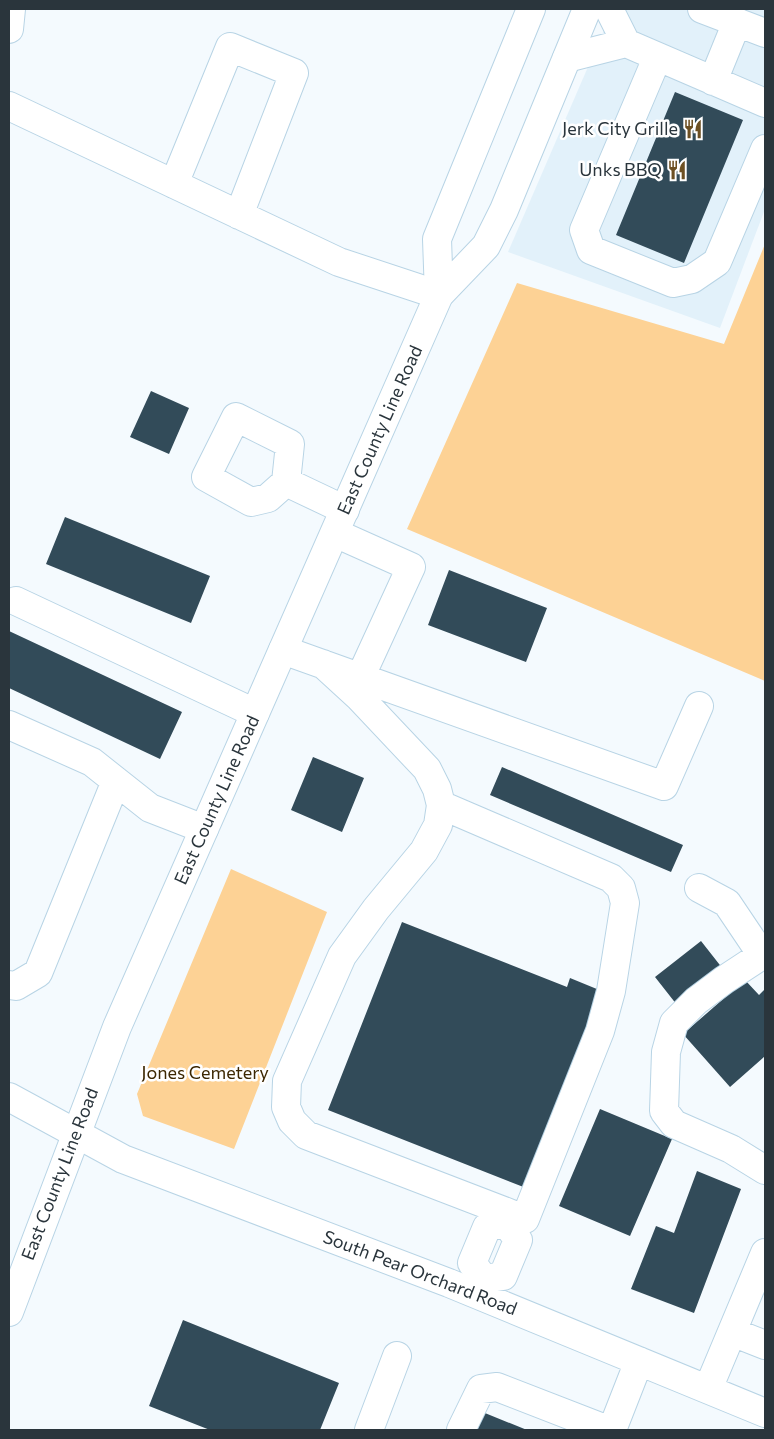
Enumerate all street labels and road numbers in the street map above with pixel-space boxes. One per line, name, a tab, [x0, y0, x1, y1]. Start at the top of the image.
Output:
street label: East County Line Road	[332, 342, 426, 518]
street label: East County Line Road	[169, 712, 263, 888]
street label: East County Line Road	[16, 1084, 102, 1263]
street label: South Pear Orchard Road	[320, 1225, 520, 1319]

